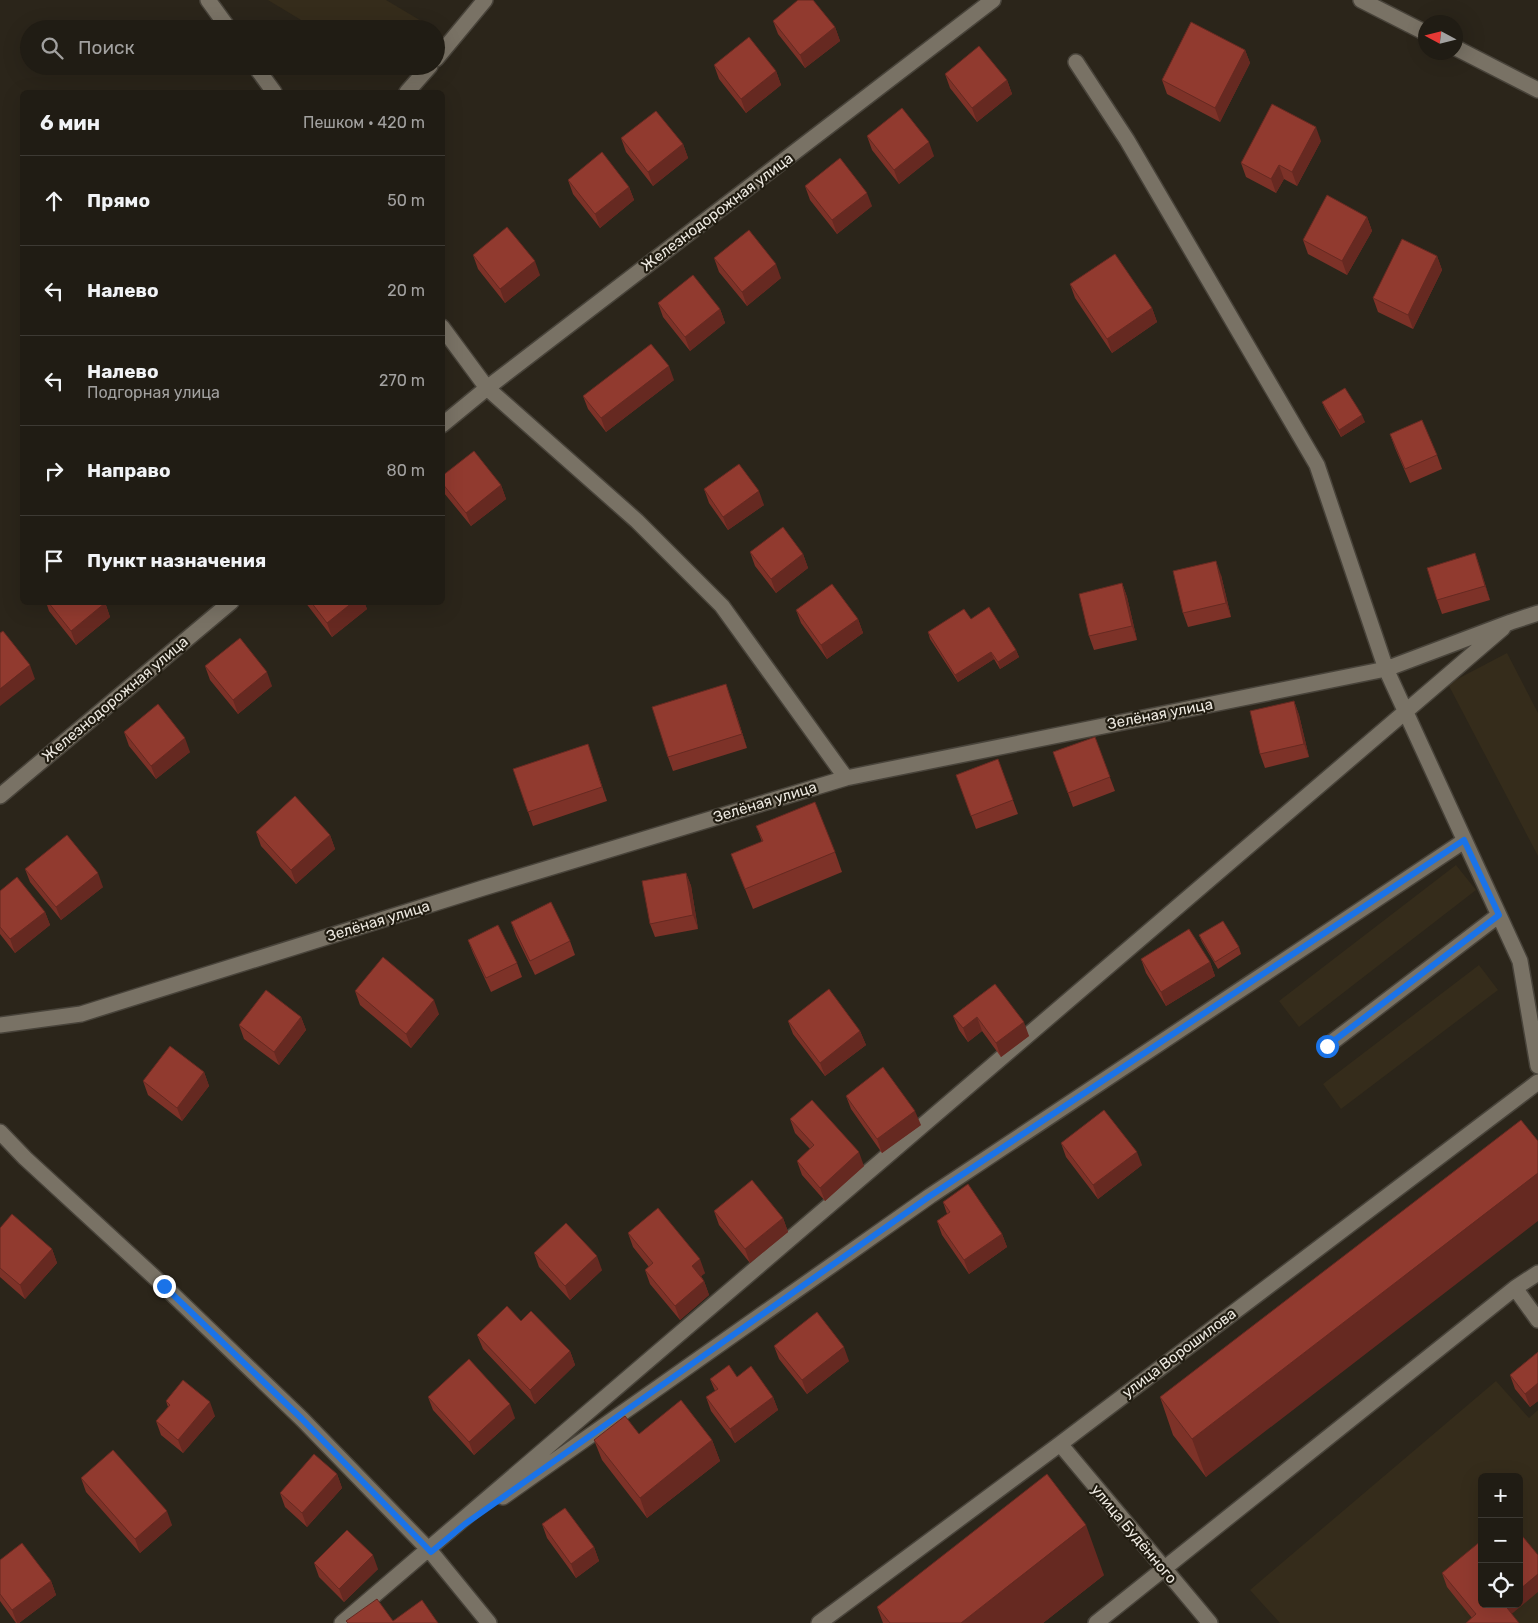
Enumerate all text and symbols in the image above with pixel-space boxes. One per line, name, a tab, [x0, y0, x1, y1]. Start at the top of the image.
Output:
north arrow	[1418, 15, 1463, 60]
search box	[20, 20, 445, 75]
icon: search	[38, 34, 66, 62]
text: Поиск	[78, 36, 135, 59]
text: 6 мин	[40, 110, 100, 135]
text: Пешком · 420 m	[303, 113, 425, 132]
street label: Железнодорожная улица	[638, 149, 796, 275]
icon: ahead	[40, 187, 68, 215]
text: Прямо	[87, 189, 150, 212]
text: 50 m	[387, 191, 425, 210]
icon: left	[40, 277, 68, 305]
text: Налево	[87, 279, 159, 302]
text: 20 m	[387, 281, 425, 300]
text: Налево	[87, 360, 159, 383]
icon: left	[40, 367, 68, 395]
text: 270 m	[379, 371, 425, 390]
text: Подгорная улица	[87, 383, 220, 402]
icon: right	[40, 457, 68, 485]
text: Направо	[87, 459, 171, 482]
text: 80 m	[387, 461, 425, 480]
icon: arrive	[40, 547, 68, 575]
text: Пункт назначения	[87, 549, 266, 572]
street label: Железнодорожная улица	[38, 633, 192, 765]
street label: Зелёная улица	[1106, 695, 1214, 733]
street label: Зелёная улица	[711, 778, 819, 826]
street label: Зелёная улица	[324, 897, 432, 945]
route start	[1316, 1035, 1339, 1058]
route end	[153, 1275, 176, 1298]
street label: улица Ворошилова	[1118, 1304, 1240, 1402]
map controls	[1478, 1473, 1523, 1608]
button: +	[1478, 1473, 1523, 1518]
street label: улица Будённого	[1087, 1481, 1181, 1587]
button: −	[1478, 1518, 1523, 1563]
button: locate	[1478, 1563, 1523, 1608]

